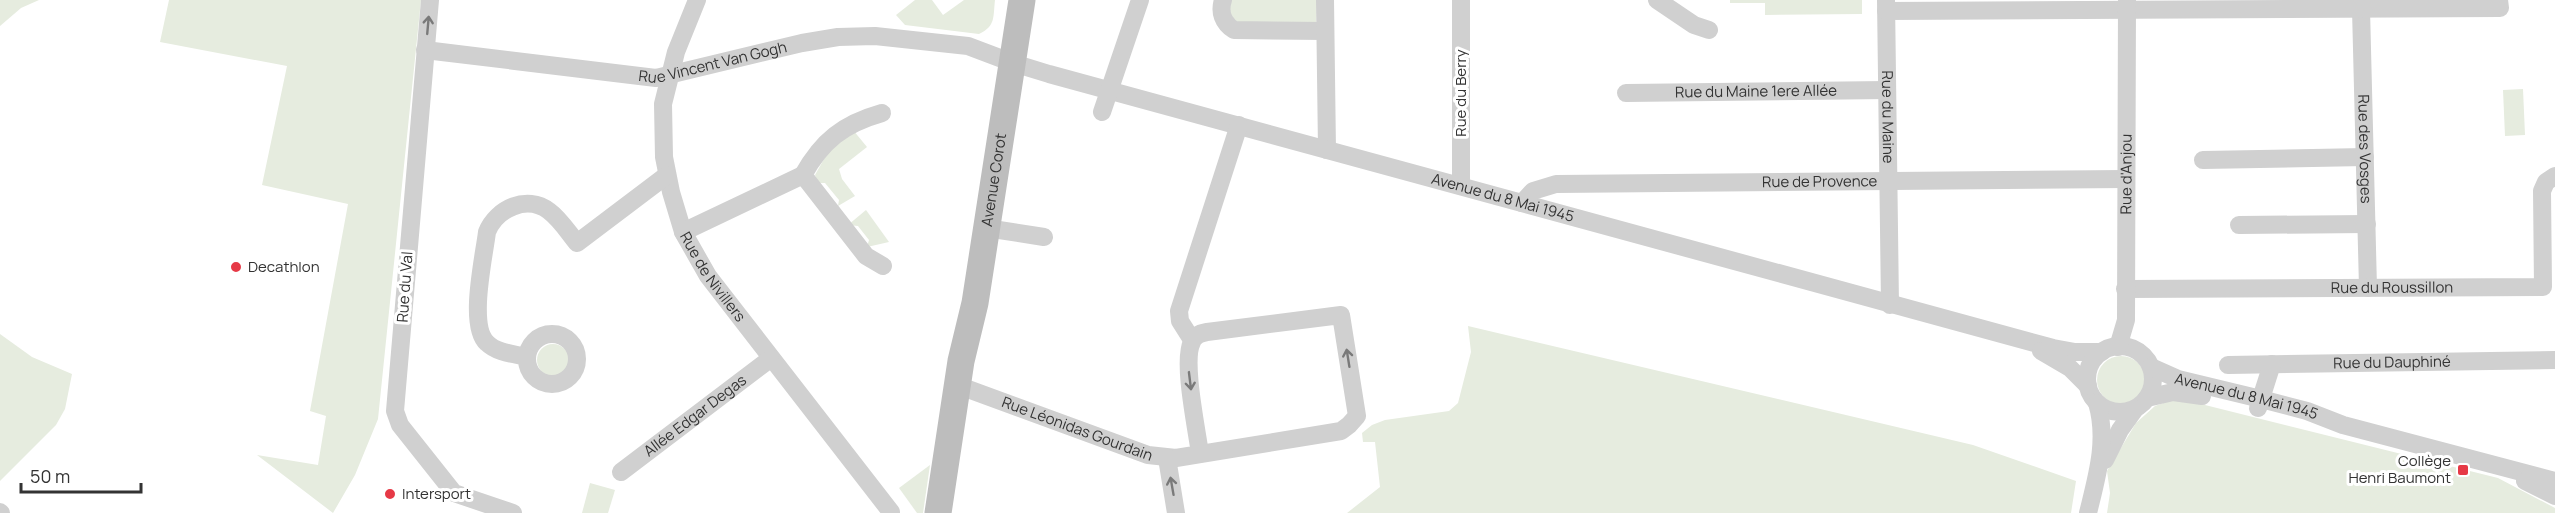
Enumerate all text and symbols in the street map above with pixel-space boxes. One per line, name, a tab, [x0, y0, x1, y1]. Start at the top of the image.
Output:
one-way arrow	[422, 16, 433, 36]
street label: Rue Vincent Van Gogh	[637, 36, 789, 88]
street label: Rue du Berry	[1450, 49, 1471, 137]
street label: Rue du Maine	[1877, 70, 1899, 164]
street label: Rue du Maine 1ere Allée	[1675, 80, 1837, 102]
street label: Rue des Vosges	[2353, 94, 2377, 204]
street label: Avenue Corot	[976, 132, 1011, 228]
street label: Rue d'Anjou	[2115, 134, 2137, 214]
street label: Avenue du 8 Mai 1945	[1429, 168, 1577, 227]
street label: Rue de Provence	[1762, 170, 1878, 192]
street label: Rue de Nivillers	[675, 228, 751, 326]
street label: Rue du Val	[392, 251, 417, 323]
place label: Decathlon	[248, 256, 320, 277]
marker: Decathlon	[229, 260, 243, 274]
street label: Rue du Roussillon	[2331, 276, 2453, 298]
one-way arrow	[1342, 348, 1353, 368]
street label: Rue du Dauphiné	[2333, 351, 2451, 373]
street label: Avenue du 8 Mai 1945	[2173, 368, 2321, 424]
street label: Allée Edgar Degas	[639, 369, 751, 461]
one-way arrow	[1185, 370, 1196, 390]
street label: Rue Léonidas Gourdain	[999, 391, 1156, 466]
place label: Collège Henri Baumont	[2348, 450, 2451, 488]
scale bar	[21, 456, 141, 494]
marker: Collège Henri Baumont	[2456, 463, 2470, 477]
text: 50 m	[30, 464, 70, 488]
one-way arrow	[1166, 476, 1177, 496]
place label: Intersport	[402, 483, 471, 504]
marker: Intersport	[383, 487, 397, 501]

